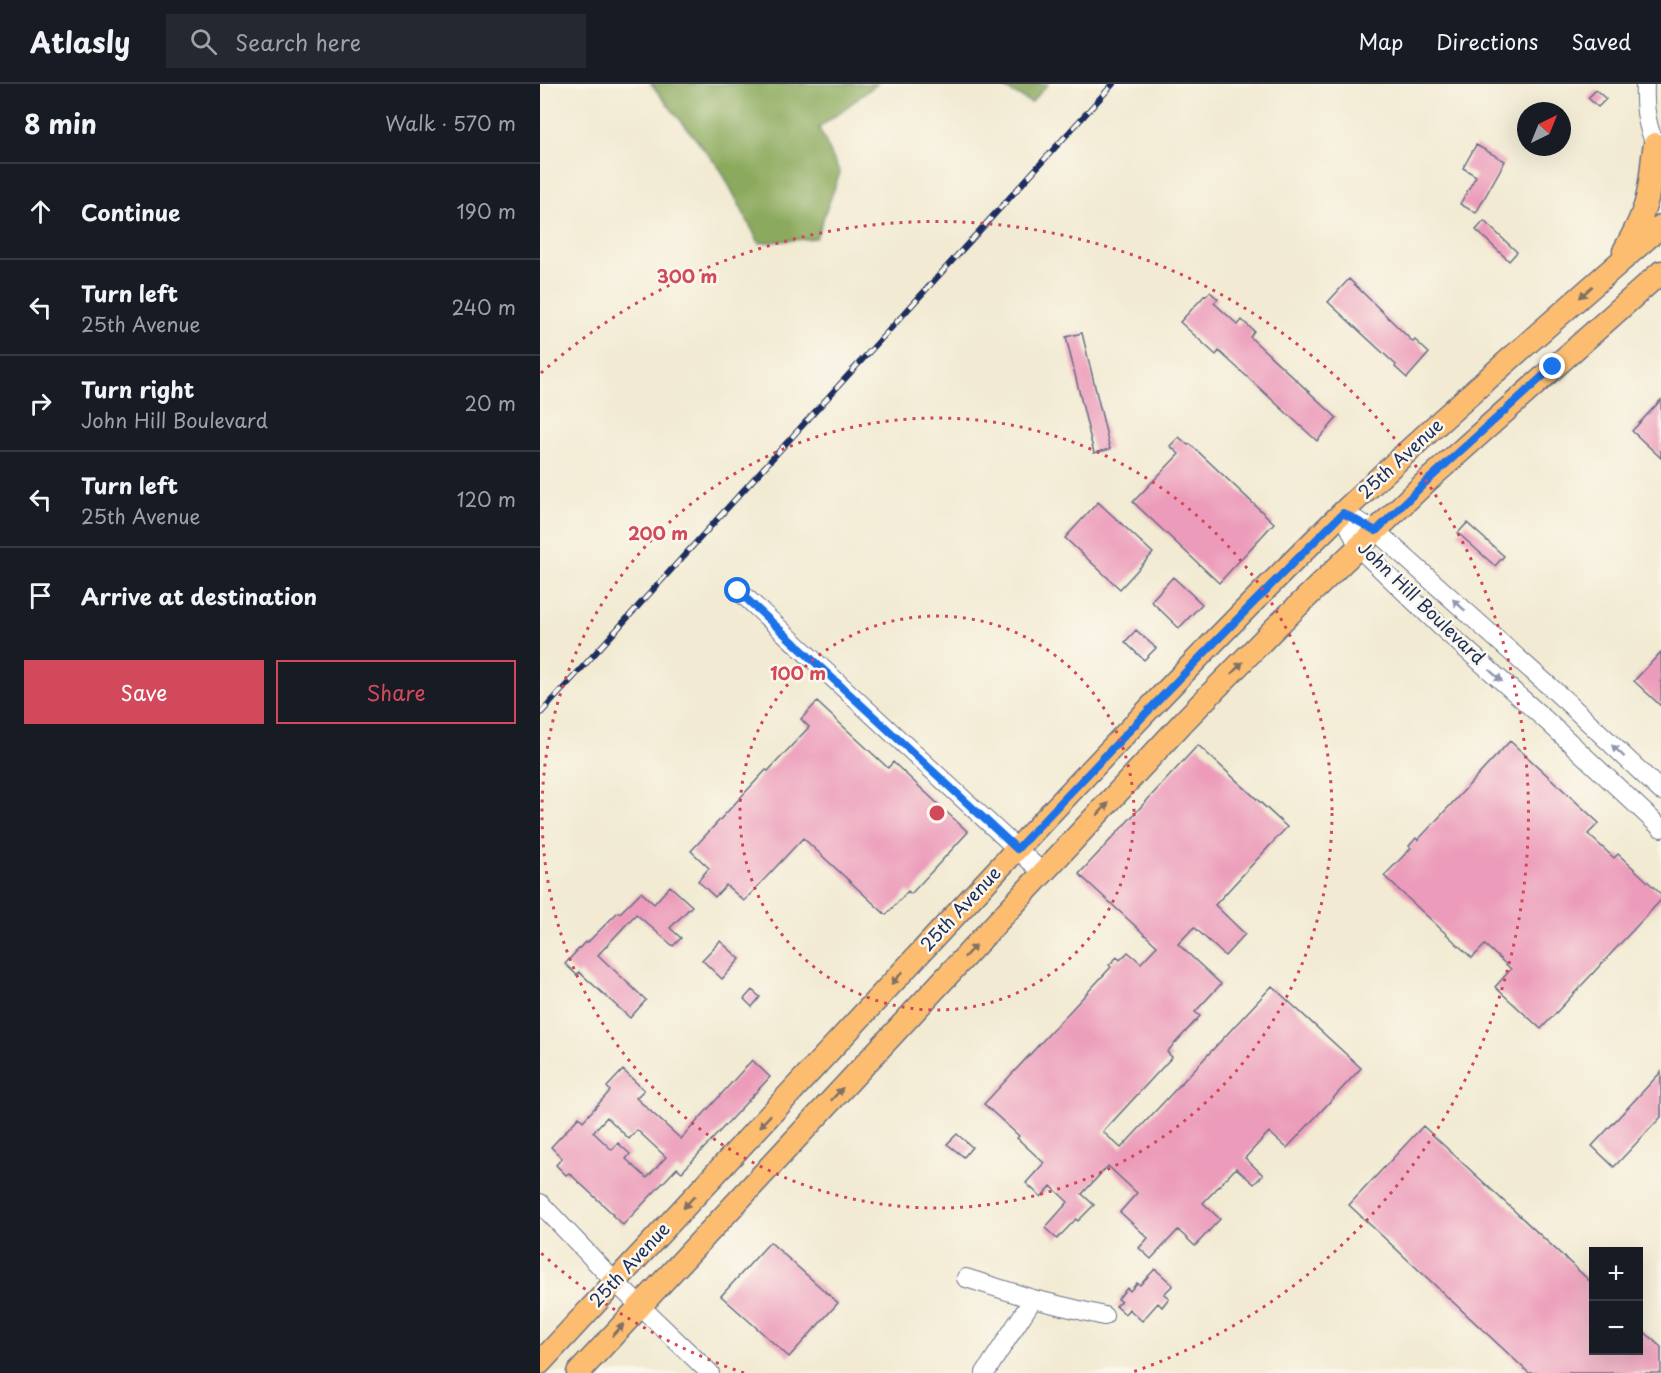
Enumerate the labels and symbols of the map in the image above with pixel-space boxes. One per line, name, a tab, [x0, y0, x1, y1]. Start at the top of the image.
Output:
north arrow	[1517, 102, 1571, 156]
text: 300 m	[657, 262, 717, 289]
one-way arrow	[1579, 285, 1594, 298]
route end	[1539, 353, 1565, 379]
street label: 25th Avenue	[1351, 411, 1449, 504]
text: 200 m	[628, 519, 688, 546]
street label: John Hill Boulevard	[1352, 534, 1492, 670]
route start	[724, 577, 750, 603]
one-way arrow	[1452, 599, 1467, 612]
text: 100 m	[770, 659, 826, 686]
one-way arrow	[1230, 660, 1244, 675]
one-way arrow	[1489, 669, 1504, 683]
one-way arrow	[1611, 744, 1626, 758]
one-way arrow	[1095, 802, 1109, 816]
centre of rings	[927, 803, 947, 823]
street label: 25th Avenue	[913, 859, 1007, 956]
one-way arrow	[963, 944, 977, 959]
one-way arrow	[890, 970, 904, 985]
one-way arrow	[830, 1087, 844, 1102]
one-way arrow	[758, 1113, 772, 1128]
one-way arrow	[683, 1194, 696, 1209]
street label: 25th Avenue	[582, 1215, 676, 1312]
one-way arrow	[611, 1323, 624, 1338]

